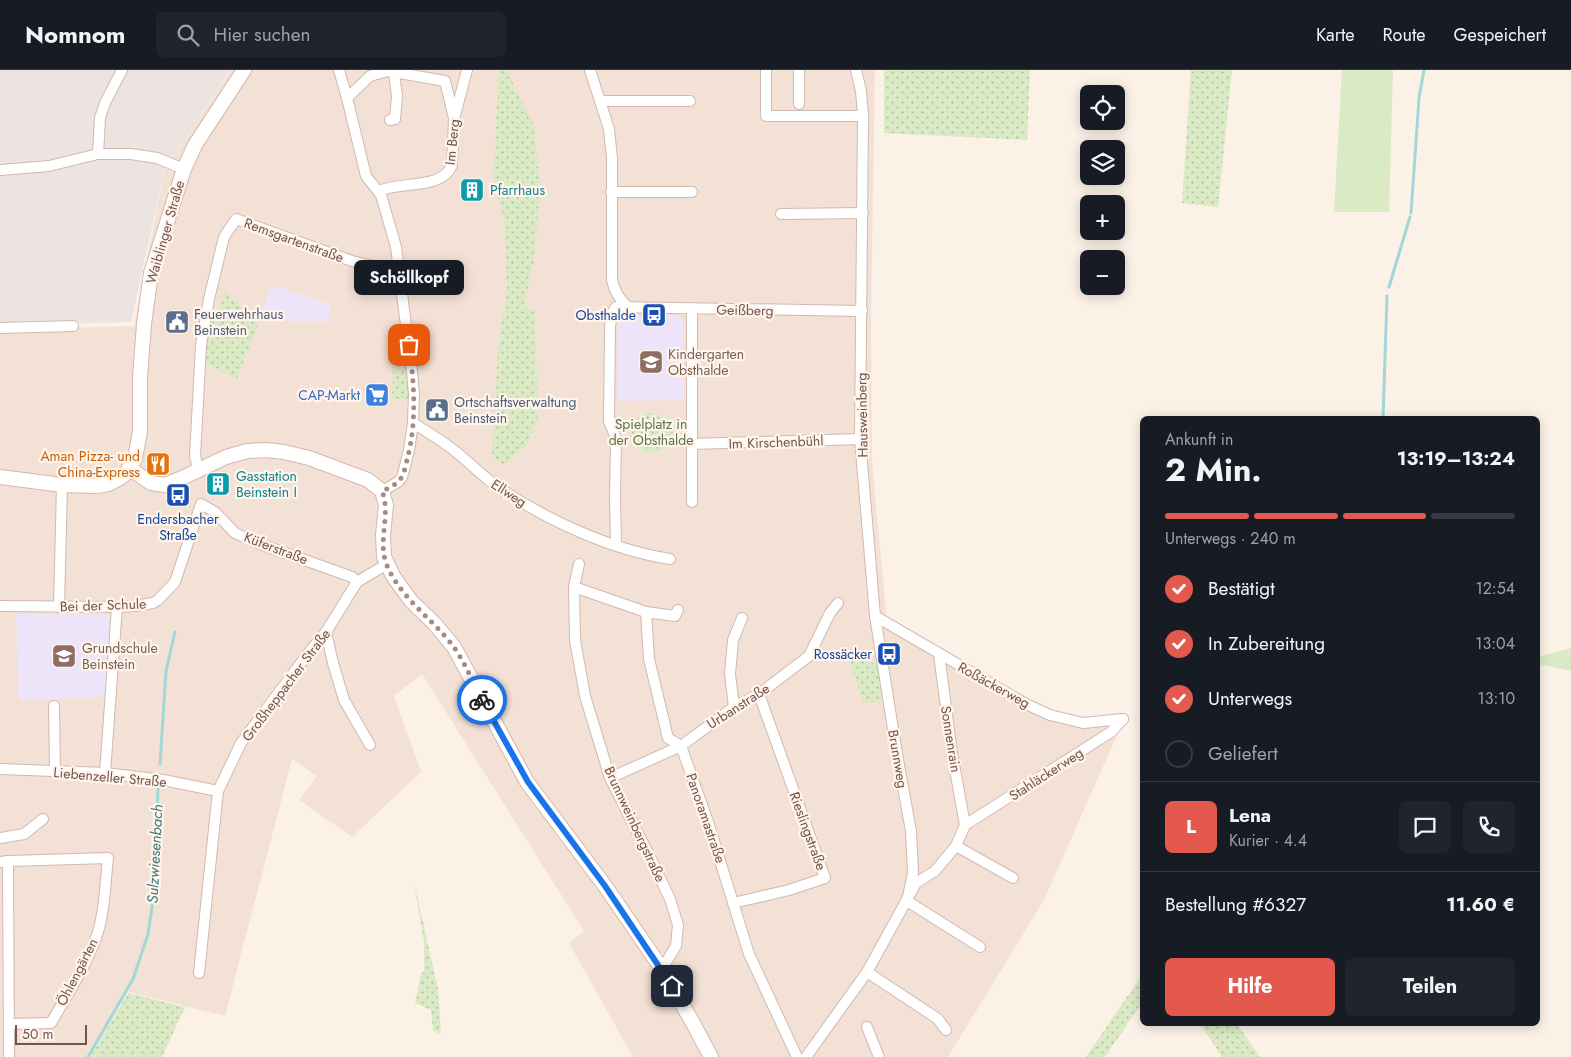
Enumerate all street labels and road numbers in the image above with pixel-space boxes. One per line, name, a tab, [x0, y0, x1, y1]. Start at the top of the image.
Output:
street label: Im Berg	[440, 118, 464, 166]
street label: Waiblinger Straße	[141, 178, 189, 286]
street label: Remsgartenstraße	[241, 213, 347, 267]
street label: Geißberg	[716, 300, 774, 320]
street label: Hausweinberg	[851, 372, 873, 458]
street label: Im Kirschenbühl	[728, 430, 824, 454]
street label: Ellweg	[487, 474, 531, 512]
street label: Küferstraße	[241, 527, 311, 569]
street label: Bei der Schule	[59, 593, 147, 617]
street label: Großheppacher Straße	[237, 625, 335, 745]
street label: Roßäckerweg	[954, 657, 1034, 713]
street label: Urbanstraße	[703, 678, 773, 734]
street label: Sonnenrain	[936, 704, 966, 774]
street label: Brunnweg	[883, 728, 913, 790]
street label: Stahläckerweg	[1005, 743, 1087, 805]
street label: Liebenzeller Straße	[53, 762, 167, 792]
street label: Brunnweinbergstraße	[599, 763, 671, 885]
street label: Panoramastraße	[681, 770, 731, 866]
street label: Rieslingstraße	[785, 789, 831, 873]
street label: Öhlengärten	[51, 935, 103, 1009]

